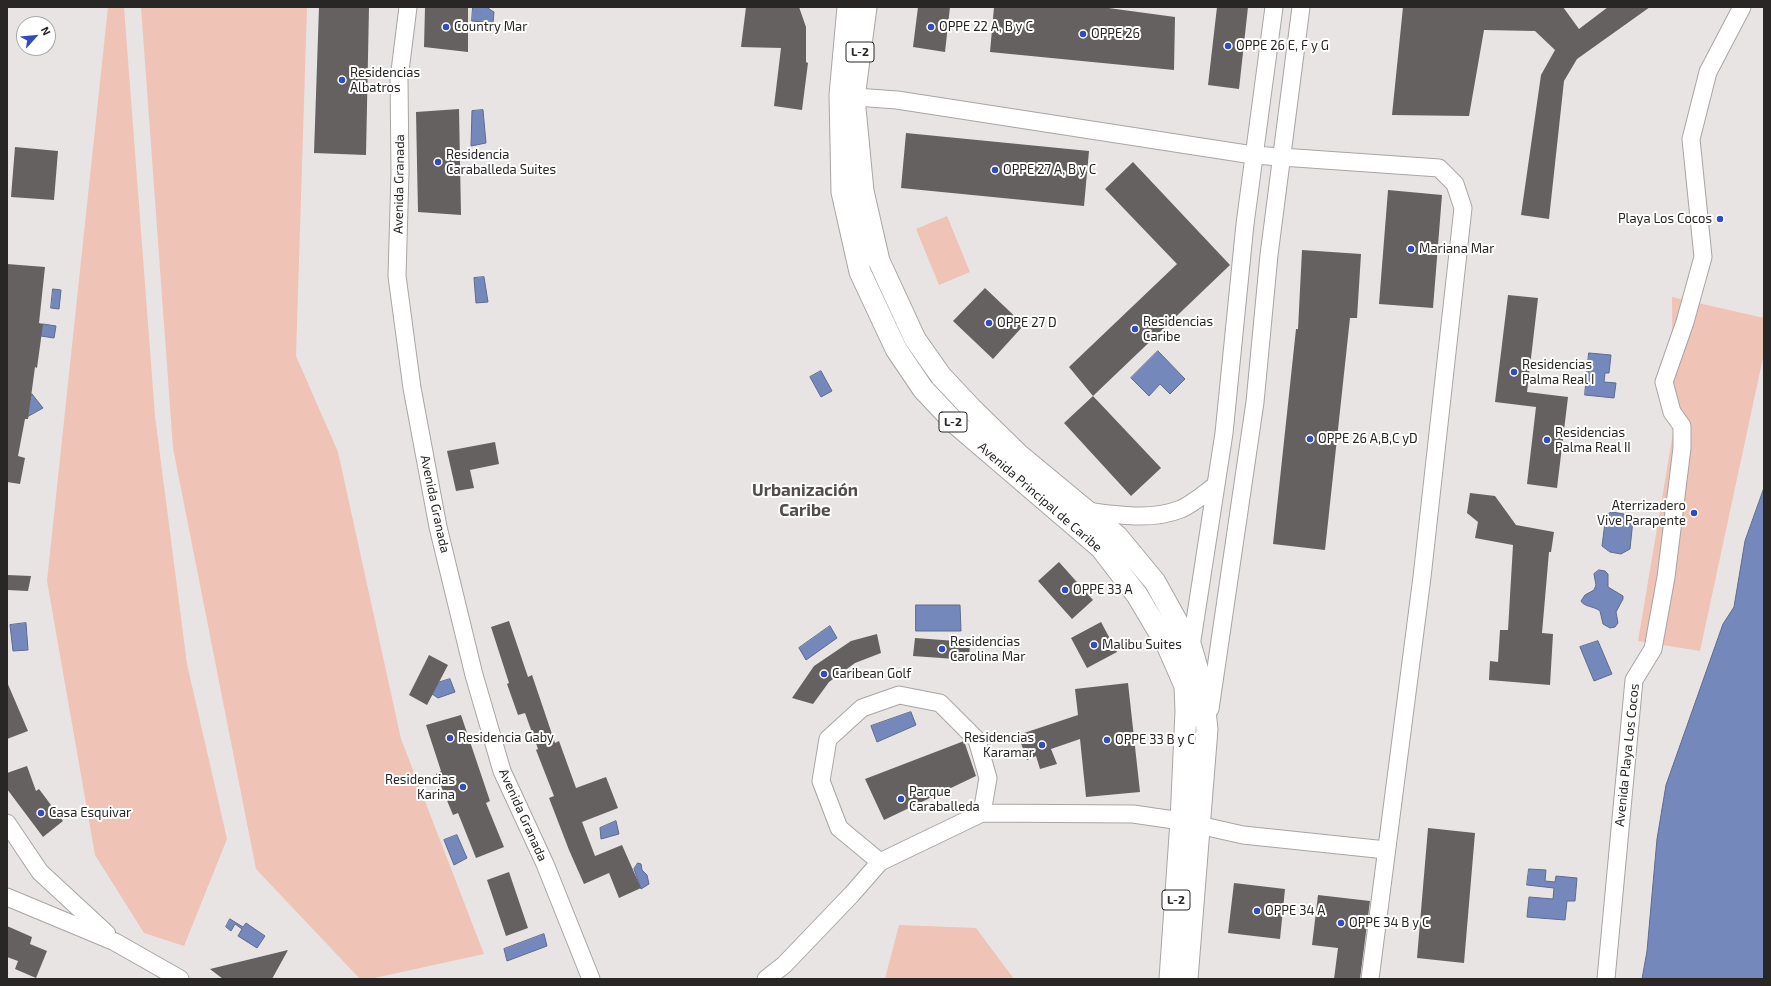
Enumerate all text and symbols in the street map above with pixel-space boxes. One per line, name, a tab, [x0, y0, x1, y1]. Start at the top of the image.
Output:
north arrow	[16, 16, 56, 56]
place label: Country Mar	[454, 19, 527, 35]
place label: OPPE 22 A, B y C	[939, 19, 1033, 35]
marker: Country Mar	[441, 22, 451, 32]
marker: OPPE 22 A, B y C	[926, 22, 936, 32]
text: N	[39, 24, 54, 37]
place label: OPPE 26	[1091, 26, 1140, 42]
marker: OPPE 26	[1078, 29, 1088, 39]
place label: OPPE 26 E, F y G	[1236, 38, 1329, 54]
marker: OPPE 26 E, F y G	[1223, 41, 1233, 51]
road number: L-2	[846, 42, 874, 62]
place label: Residencias Albatros	[350, 65, 420, 96]
marker: Residencias Albatros	[337, 75, 347, 85]
street label: Avenida Granada	[390, 134, 408, 234]
place label: Residencia Caraballeda Suites	[446, 147, 556, 178]
marker: Residencia Caraballeda Suites	[433, 157, 443, 167]
place label: OPPE 27 A, B y C	[1003, 162, 1096, 178]
marker: OPPE 27 A, B y C	[990, 165, 1000, 175]
place label: Playa Los Cocos	[1618, 211, 1712, 227]
marker: Playa Los Cocos	[1715, 214, 1725, 224]
place label: Mariana Mar	[1419, 241, 1494, 257]
marker: Mariana Mar	[1406, 244, 1416, 254]
place label: Residencias Caribe	[1143, 314, 1213, 345]
place label: OPPE 27 D	[997, 315, 1057, 331]
marker: OPPE 27 D	[984, 318, 994, 328]
marker: Residencias Caribe	[1130, 324, 1140, 334]
place label: Residencias Palma Real I	[1522, 357, 1594, 388]
marker: Residencias Palma Real I	[1509, 367, 1519, 377]
road number: L-2	[939, 412, 967, 432]
place label: Residencias Palma Real II	[1555, 425, 1631, 456]
place label: OPPE 26 A,B,C yD	[1318, 431, 1418, 447]
marker: OPPE 26 A,B,C yD	[1305, 434, 1315, 444]
marker: Residencias Palma Real II	[1542, 435, 1552, 445]
street label: Avenida Principal de Caribe	[975, 439, 1105, 555]
street label: Avenida Granada	[417, 454, 453, 554]
district label: Urbanización Caribe	[752, 480, 858, 520]
place label: Aterrizadero Vive Parapente	[1597, 498, 1686, 529]
marker: Aterrizadero Vive Parapente	[1689, 508, 1699, 518]
place label: OPPE 33 A	[1073, 582, 1133, 598]
marker: OPPE 33 A	[1060, 585, 1070, 595]
place label: Residencias Carolina Mar	[950, 634, 1025, 665]
place label: Malibu Suites	[1102, 637, 1182, 653]
marker: Malibu Suites	[1089, 640, 1099, 650]
marker: Residencias Carolina Mar	[937, 644, 947, 654]
place label: Caribean Golf	[832, 666, 911, 682]
marker: Caribean Golf	[819, 669, 829, 679]
street label: Avenida Playa Los Cocos	[1612, 683, 1642, 827]
place label: Residencia Gaby	[458, 730, 554, 746]
place label: Residencias Karamar	[964, 730, 1034, 761]
place label: OPPE 33 B y C	[1115, 732, 1195, 748]
marker: Residencia Gaby	[445, 733, 455, 743]
marker: OPPE 33 B y C	[1102, 735, 1112, 745]
marker: Residencias Karamar	[1037, 740, 1047, 750]
street label: Avenida Granada	[496, 766, 550, 864]
place label: Residencias Karina	[385, 772, 455, 803]
marker: Residencias Karina	[458, 782, 468, 792]
place label: Parque Caraballeda	[909, 784, 980, 815]
marker: Parque Caraballeda	[896, 794, 906, 804]
place label: Casa Esquivar	[49, 805, 131, 821]
marker: Casa Esquivar	[36, 808, 46, 818]
road number: L-2	[1162, 890, 1190, 910]
place label: OPPE 34 A	[1265, 903, 1325, 919]
marker: OPPE 34 A	[1252, 906, 1262, 916]
place label: OPPE 34 B y C	[1349, 915, 1429, 931]
marker: OPPE 34 B y C	[1336, 918, 1346, 928]

